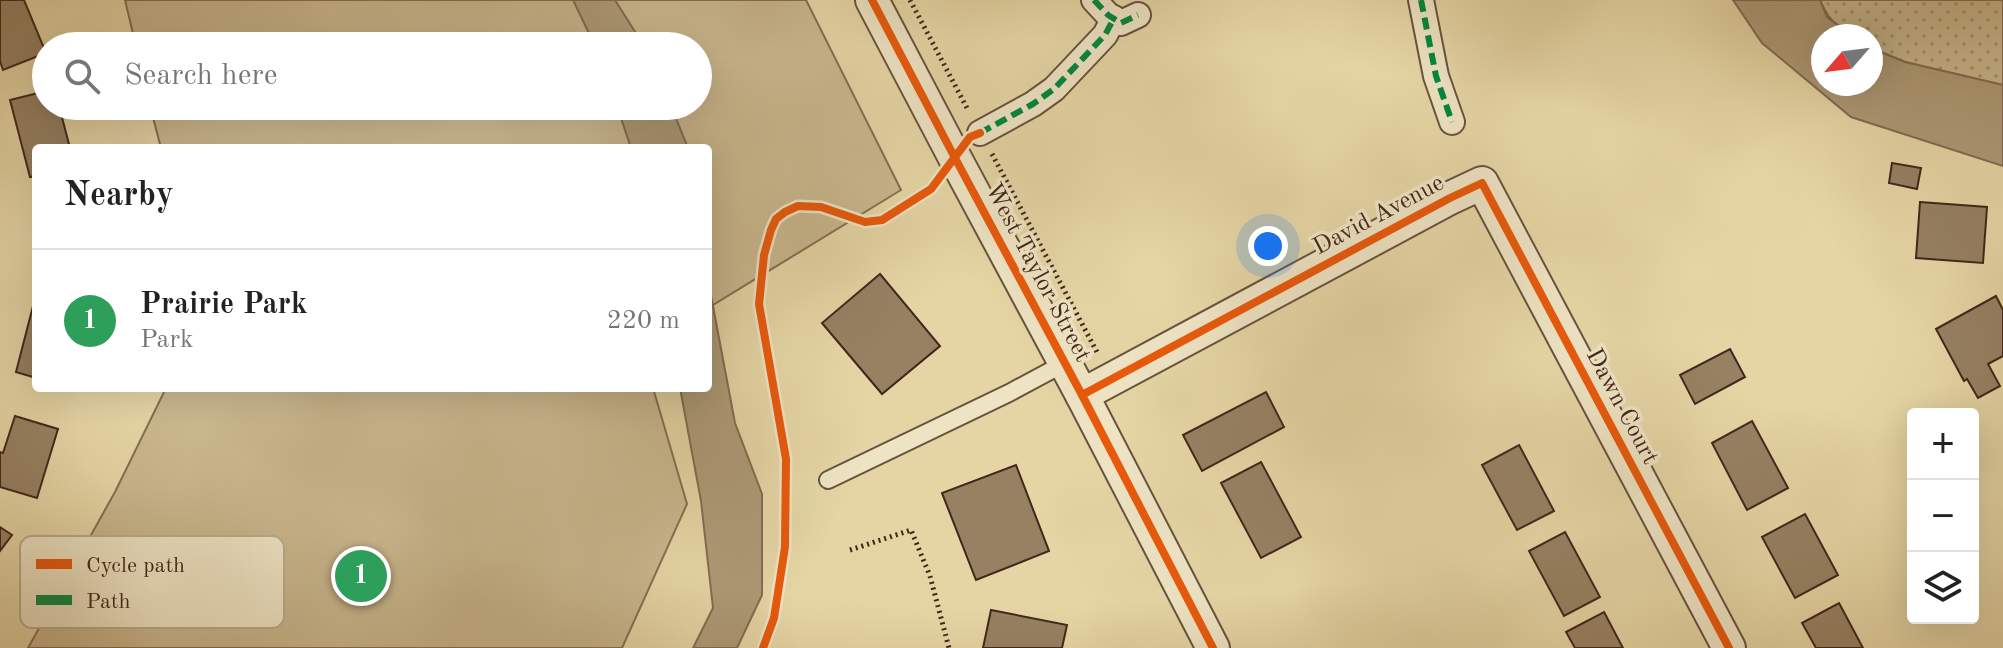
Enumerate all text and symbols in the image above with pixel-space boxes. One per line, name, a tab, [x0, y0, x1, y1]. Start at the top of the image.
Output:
north arrow	[1811, 24, 1883, 96]
search box	[32, 32, 712, 120]
icon: search	[60, 54, 104, 98]
text: Search here	[124, 61, 278, 91]
street label: David Avenue	[1310, 171, 1448, 260]
text: Nearby	[64, 179, 174, 213]
street label: West Taylor Street	[980, 180, 1094, 366]
your location	[1248, 226, 1288, 266]
text: Prairie Park	[140, 290, 307, 320]
text: 1	[82, 308, 98, 334]
text: 220 m	[607, 308, 680, 334]
text: Park	[140, 327, 194, 353]
street label: Dawn Court	[1581, 345, 1662, 469]
map controls	[1907, 408, 1979, 624]
button: +	[1907, 408, 1979, 480]
button: −	[1907, 480, 1979, 552]
legend	[20, 536, 284, 628]
pin: 1	[335, 546, 387, 606]
button: layers	[1907, 552, 1979, 624]
text: Cycle path	[86, 555, 185, 577]
text: Path	[86, 591, 131, 613]

